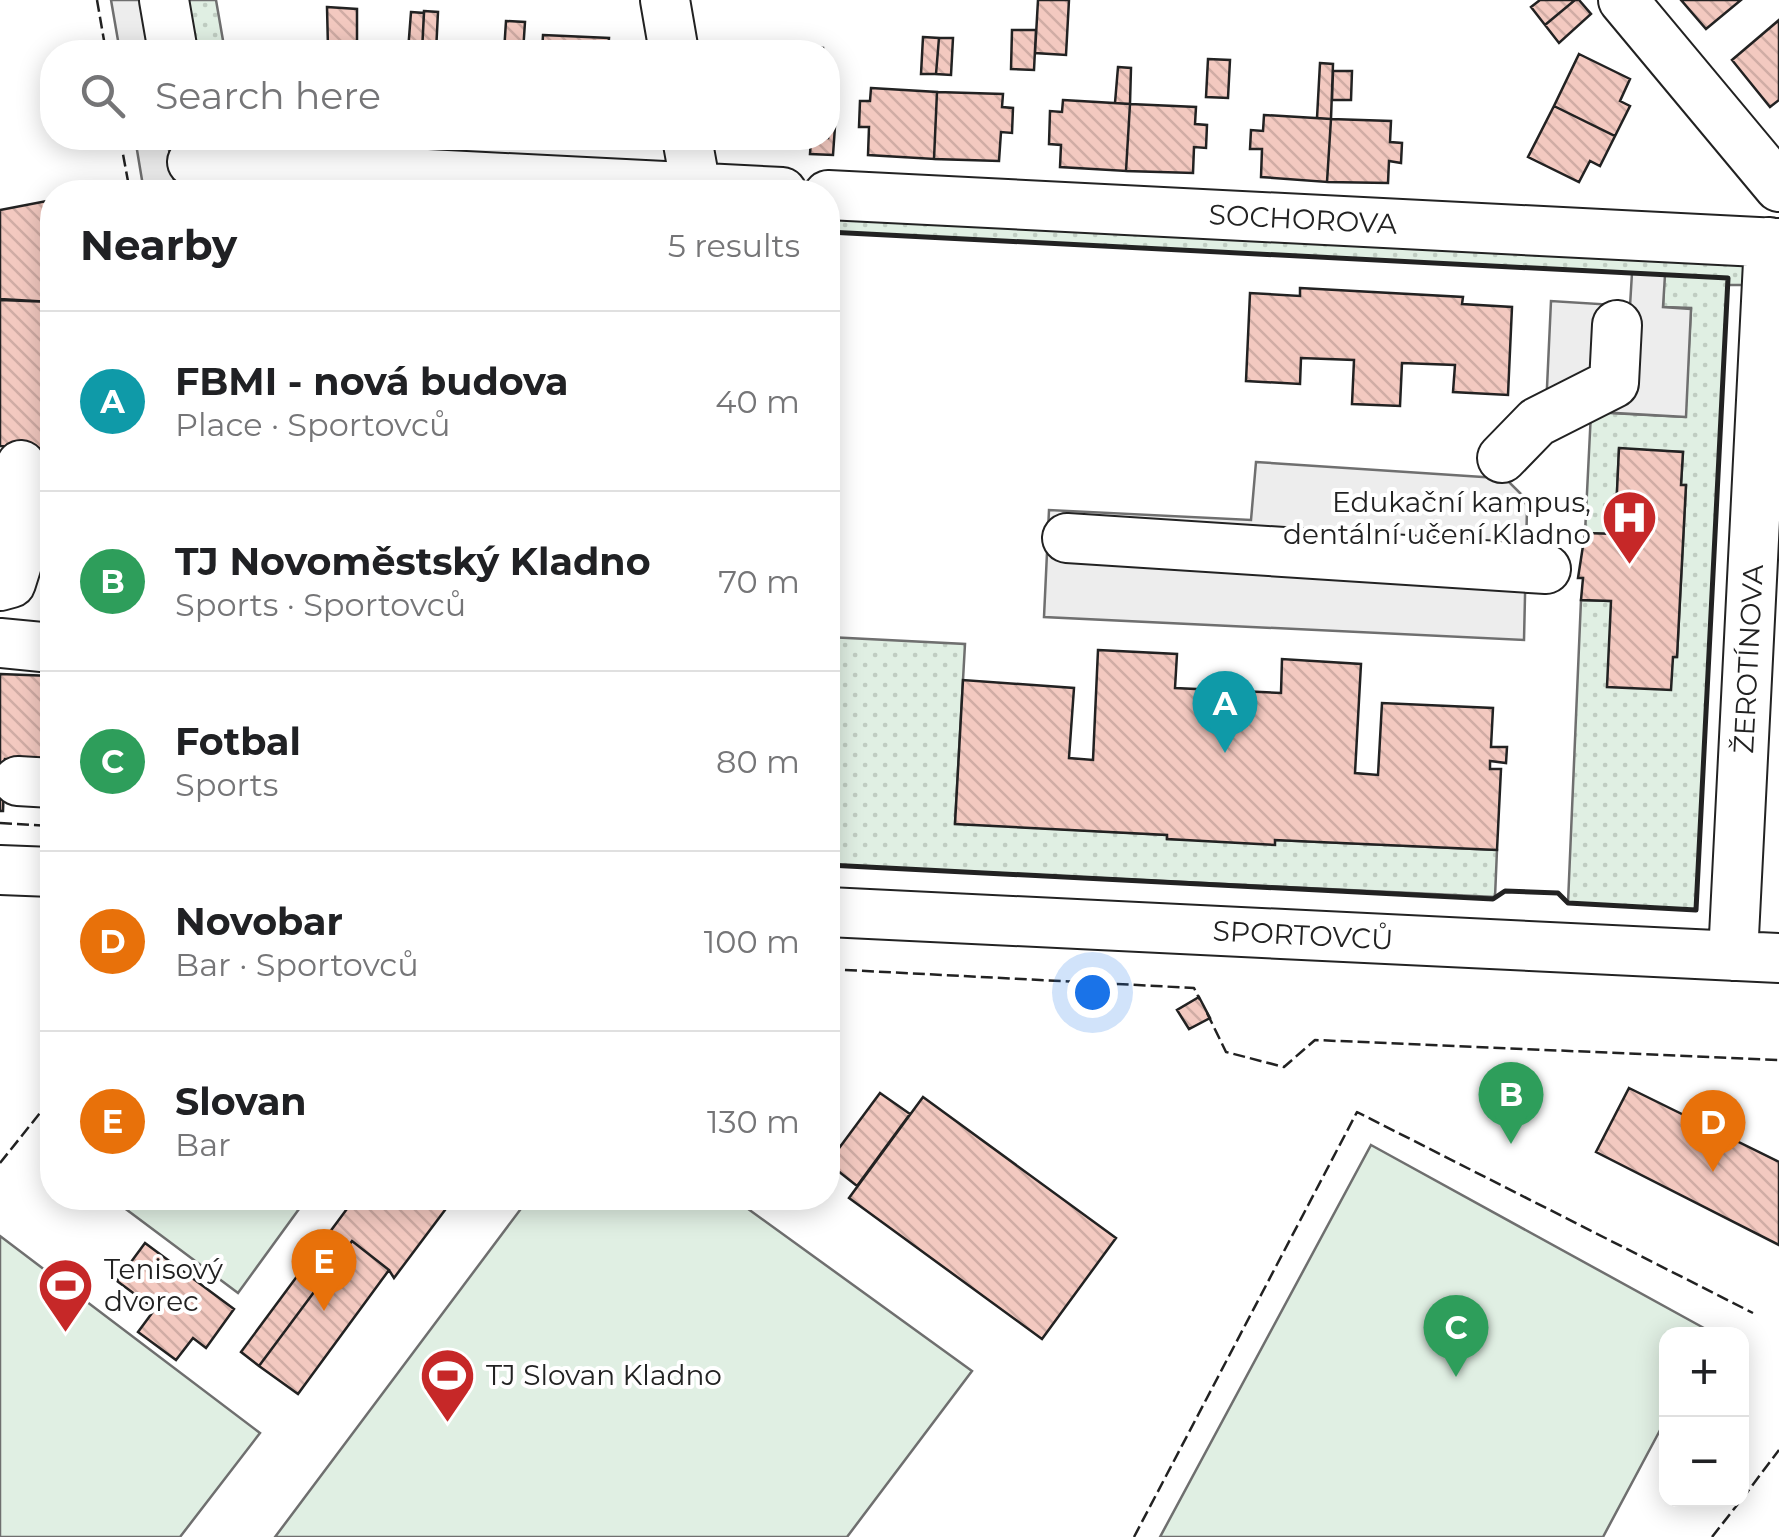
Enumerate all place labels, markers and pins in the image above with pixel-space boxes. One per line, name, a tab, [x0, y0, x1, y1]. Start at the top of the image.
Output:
place label: Edukační kampus, dentální učení Kladno	[1283, 485, 1591, 551]
hospital icon: Edukační kampus, dentální učení Kladno	[1600, 488, 1660, 567]
pin: A	[1192, 670, 1258, 753]
pin: B	[1478, 1062, 1544, 1144]
pin: D	[1680, 1090, 1746, 1172]
pin: E	[292, 1228, 356, 1311]
place label: Tenisový dvorec	[104, 1252, 224, 1318]
sports icon: Tenisový dvorec	[35, 1255, 95, 1334]
pin: C	[1424, 1294, 1488, 1377]
sports icon: TJ Slovan Kladno	[417, 1345, 477, 1424]
place label: TJ Slovan Kladno	[486, 1358, 722, 1392]

